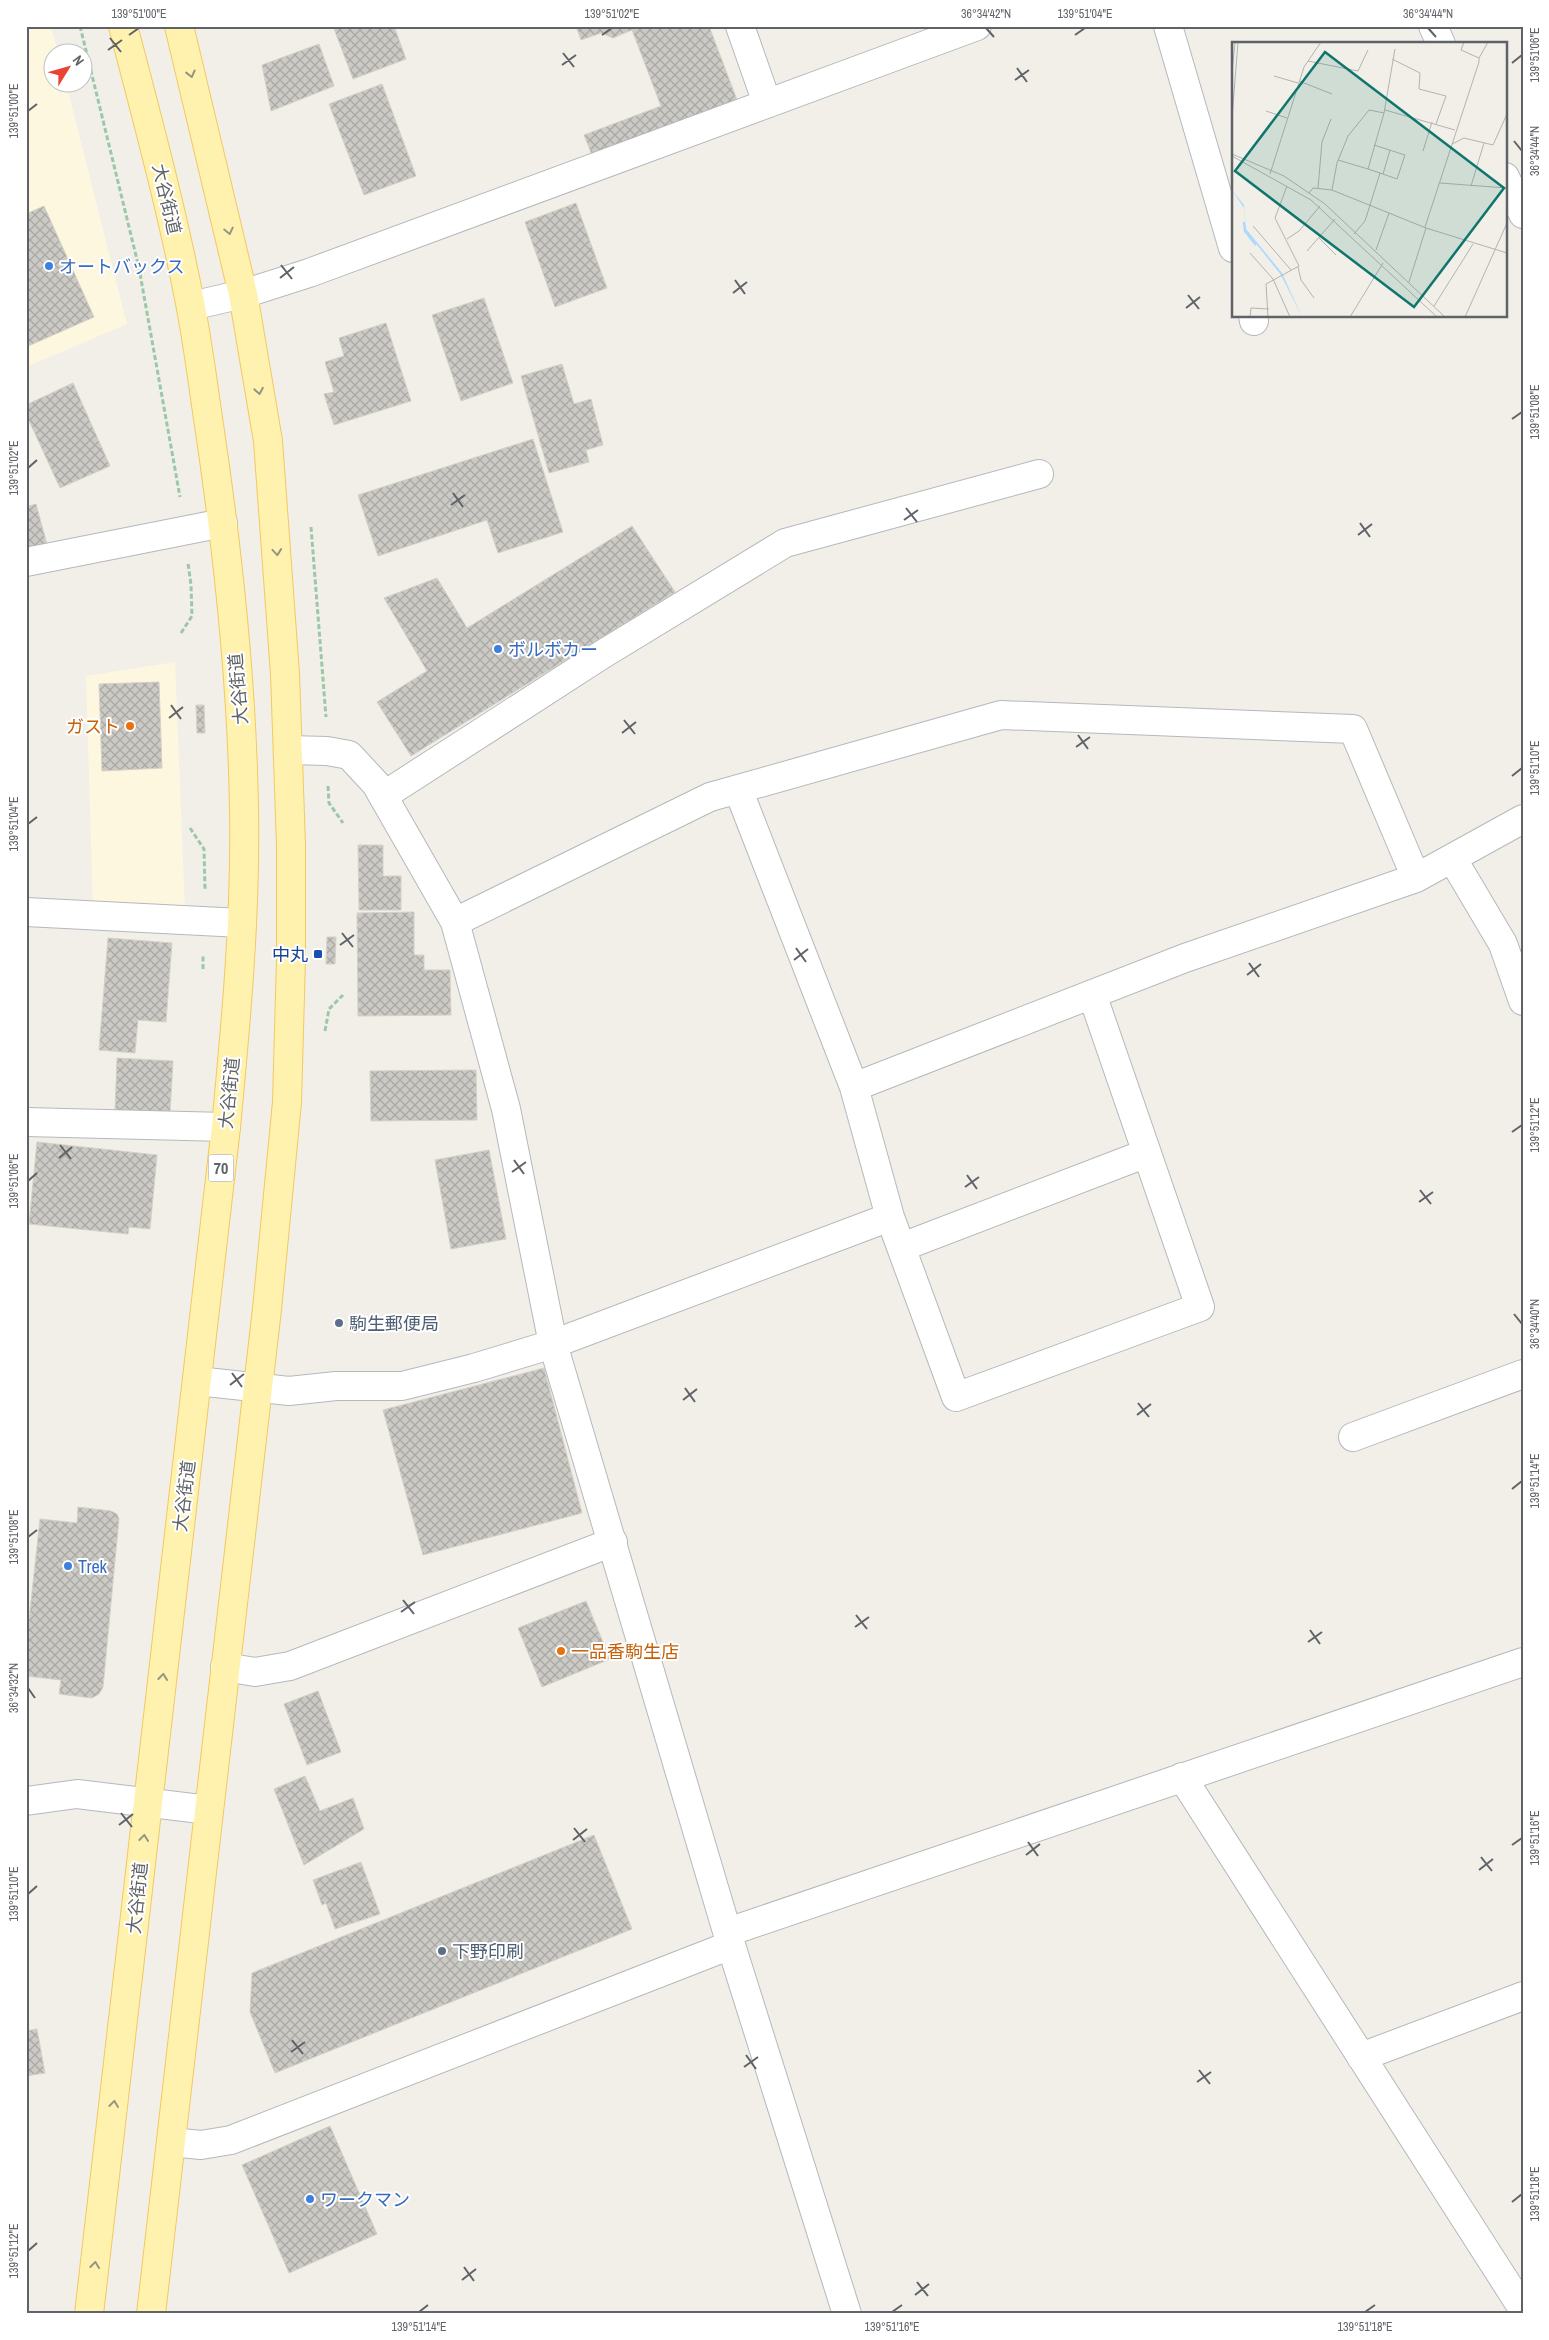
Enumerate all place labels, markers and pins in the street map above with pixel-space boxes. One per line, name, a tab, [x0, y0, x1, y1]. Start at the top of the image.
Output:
place label: オートバックス	[59, 254, 184, 279]
marker: オートバックス	[43, 260, 55, 272]
place label: ボルボカー	[508, 637, 598, 662]
marker: ボルボカー	[492, 643, 504, 655]
place label: ガスト	[66, 714, 120, 739]
marker: ガスト	[124, 720, 136, 732]
place label: 中丸	[272, 942, 308, 967]
marker: 中丸	[312, 948, 324, 960]
place label: 駒生郵便局	[349, 1311, 439, 1336]
marker: 駒生郵便局	[333, 1317, 345, 1329]
place label: Trek	[78, 1554, 108, 1579]
marker: Trek	[62, 1560, 74, 1572]
place label: 一品香駒生店	[571, 1639, 679, 1664]
marker: 一品香駒生店	[555, 1645, 567, 1657]
place label: 下野印刷	[452, 1939, 524, 1964]
marker: 下野印刷	[436, 1945, 448, 1957]
place label: ワークマン	[320, 2187, 410, 2212]
marker: ワークマン	[304, 2193, 316, 2205]

